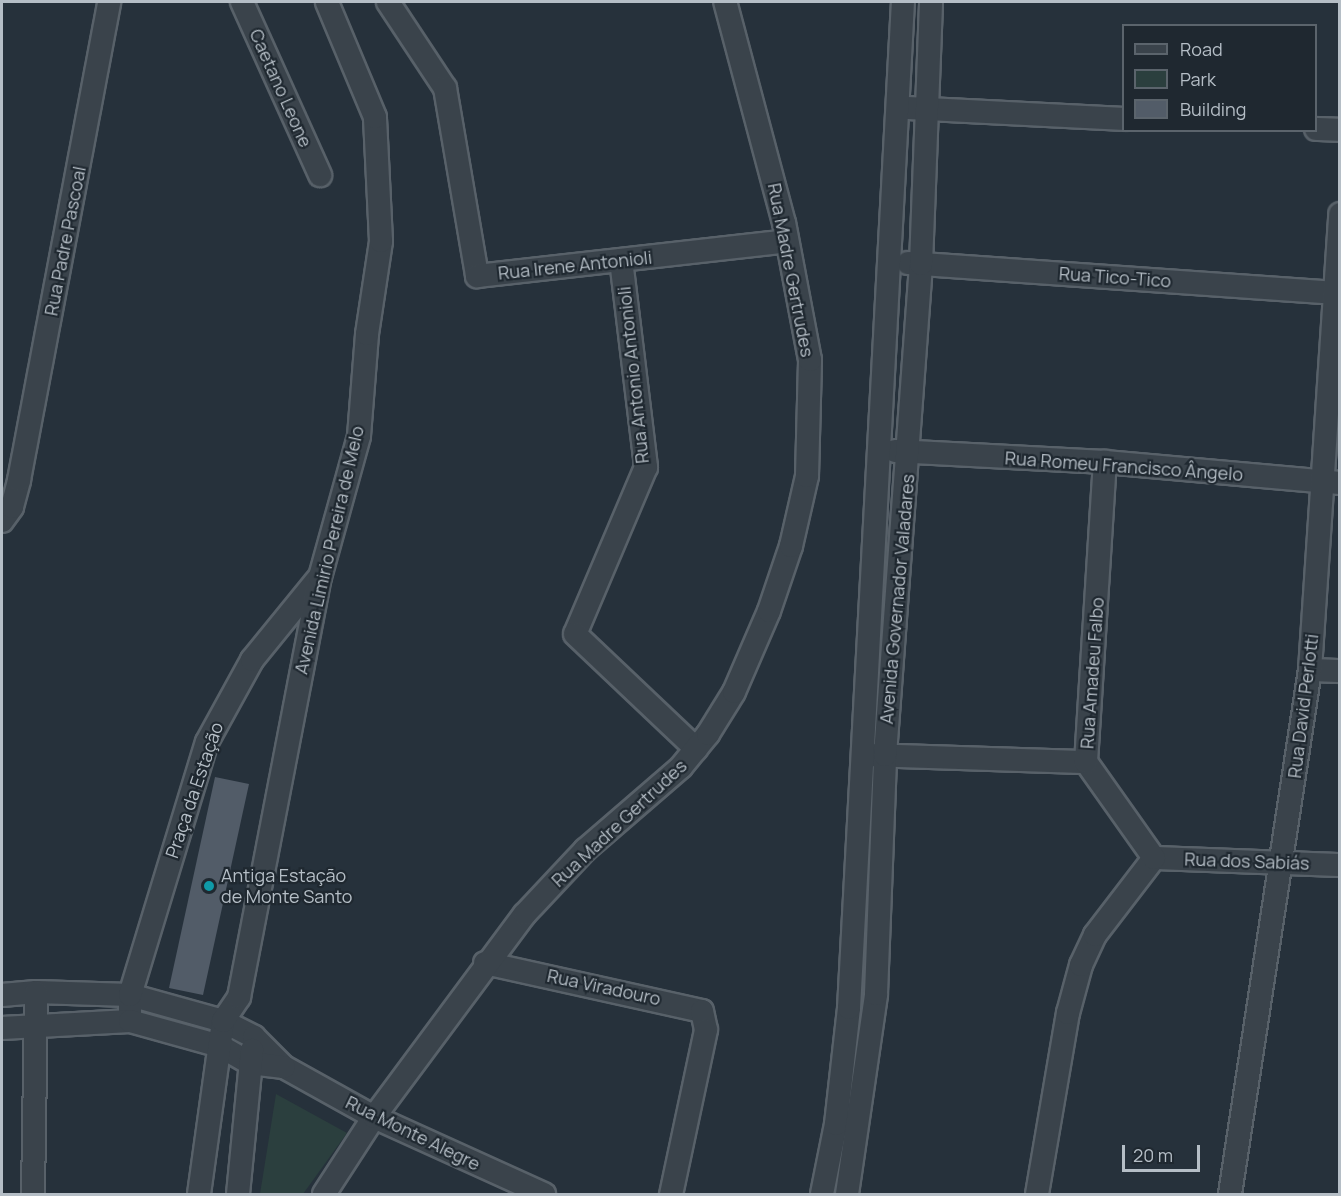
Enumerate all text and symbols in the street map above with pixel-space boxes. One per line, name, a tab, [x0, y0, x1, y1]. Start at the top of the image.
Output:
legend	[1122, 24, 1317, 132]
street label: Caetano Leone	[245, 26, 317, 150]
text: Road	[1180, 37, 1223, 61]
text: Park	[1180, 67, 1216, 91]
text: Building	[1180, 97, 1246, 121]
street label: Rua Padre Pascoal	[40, 165, 90, 317]
street label: Rua Madre Gertrudes	[764, 181, 818, 359]
street label: Rua Irene Antonioli	[497, 246, 653, 284]
street label: Rua Tico-Tico	[1058, 262, 1172, 292]
street label: Rua Antonio Antonioli	[613, 285, 653, 465]
street label: Avenida Limirio Pereira de Melo	[290, 424, 368, 676]
street label: Rua Romeu Francisco Ângelo	[1004, 447, 1244, 485]
street label: Avenida Governador Valadares	[875, 473, 919, 725]
street label: Rua Amadeu Falbo	[1076, 596, 1108, 750]
street label: Rua David Perlotti	[1283, 633, 1323, 779]
street label: Praça da Estação	[161, 719, 227, 861]
street label: Rua Madre Gertrudes	[547, 755, 691, 891]
street label: Rua dos Sabiás	[1184, 848, 1310, 874]
place label: Antiga Estação de Monte Santo	[221, 865, 353, 908]
marker: Antiga Estação de Monte Santo	[202, 879, 216, 893]
street label: Rua Viradouro	[545, 964, 663, 1010]
street label: Rua Monte Alegre	[342, 1091, 484, 1175]
scale bar	[1125, 1133, 1203, 1171]
text: 20 m	[1133, 1143, 1173, 1167]

